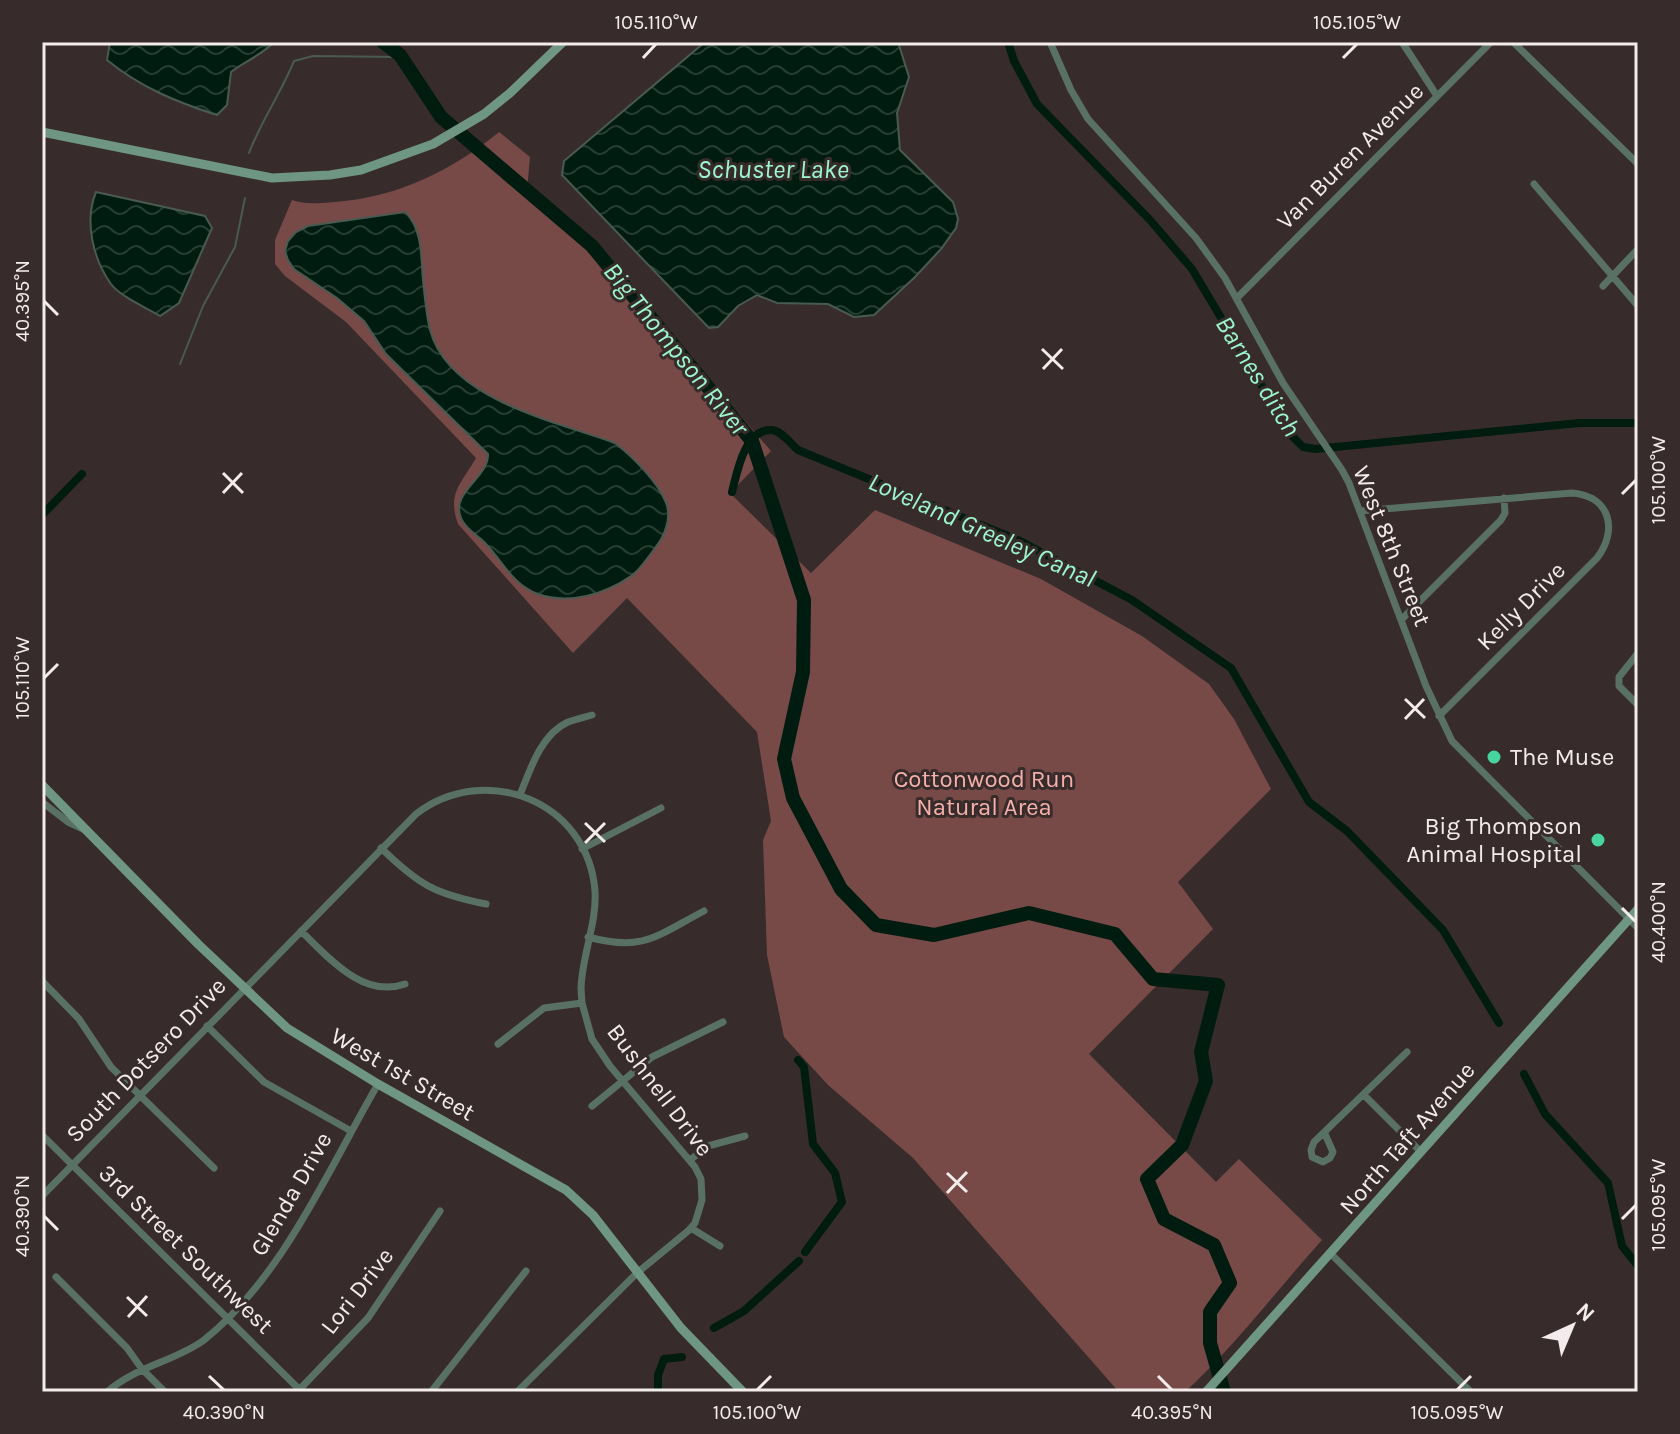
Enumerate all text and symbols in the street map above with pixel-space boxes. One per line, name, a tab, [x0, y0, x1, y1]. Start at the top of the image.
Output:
text: 105.110°W	[614, 11, 698, 34]
text: 105.105°W	[1313, 11, 1401, 34]
street label: Van Buren Avenue	[1271, 77, 1429, 235]
water label: Schuster Lake	[697, 154, 849, 185]
water label: Big Thompson River	[597, 256, 756, 443]
text: 40.395°N	[11, 260, 34, 342]
water label: Barnes ditch	[1209, 310, 1307, 442]
text: 105.100°W	[1647, 436, 1670, 524]
street label: West 8th Street	[1347, 462, 1437, 630]
water label: Loveland Greeley Canal	[864, 466, 1100, 594]
street label: Kelly Drive	[1471, 556, 1571, 656]
text: 105.110°W	[11, 636, 34, 720]
place label: The Muse	[1510, 743, 1614, 771]
marker: The Muse	[1485, 748, 1503, 766]
park label: Cottonwood Run Natural Area	[894, 765, 1074, 821]
place label: Big Thompson Animal Hospital	[1407, 812, 1582, 868]
marker: Big Thompson Animal Hospital	[1589, 831, 1607, 849]
text: 40.400°N	[1647, 881, 1670, 963]
street label: South Dotsero Drive	[60, 972, 232, 1148]
street label: Bushnell Drive	[601, 1018, 719, 1162]
street label: West 1st Street	[326, 1022, 480, 1126]
street label: North Taft Avenue	[1333, 1056, 1481, 1220]
street label: Glenda Drive	[244, 1127, 338, 1261]
text: 105.095°W	[1647, 1158, 1670, 1251]
street label: 3rd Street Southwest	[93, 1159, 279, 1339]
text: 40.390°N	[11, 1175, 34, 1257]
street label: Lori Drive	[315, 1242, 399, 1340]
north arrow	[1532, 1286, 1612, 1366]
text: N	[1570, 1297, 1600, 1327]
text: 40.390°N	[183, 1401, 265, 1424]
text: 105.100°W	[713, 1401, 801, 1424]
text: 40.395°N	[1131, 1401, 1213, 1424]
text: 105.095°W	[1411, 1401, 1504, 1424]

